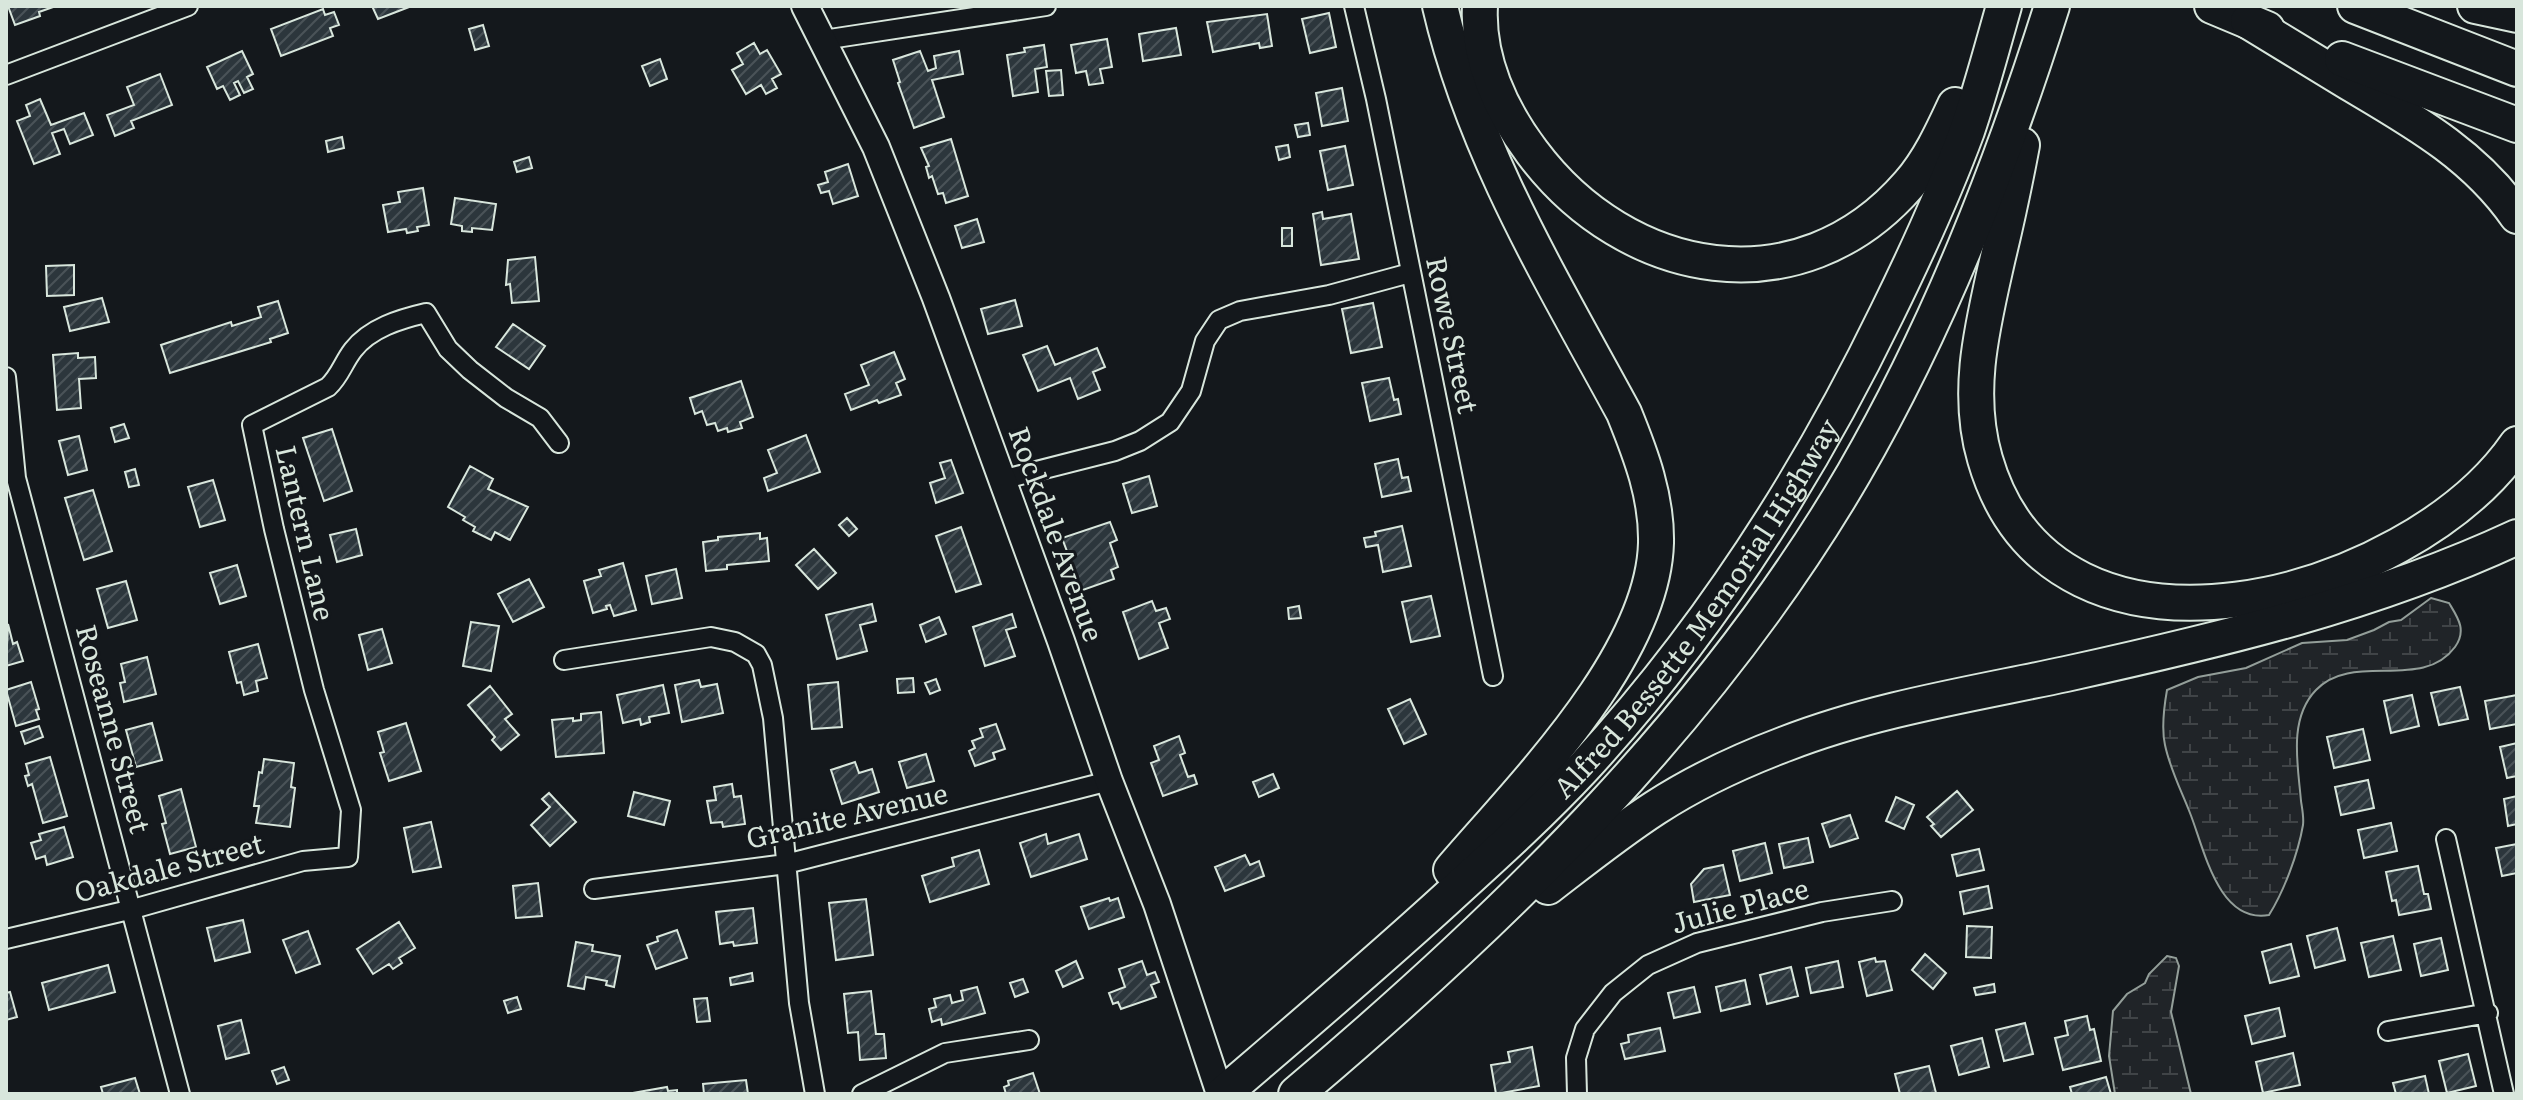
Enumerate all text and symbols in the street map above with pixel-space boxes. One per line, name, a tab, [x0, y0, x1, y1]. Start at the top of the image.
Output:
street label: Rowe Street	[1417, 252, 1491, 418]
street label: Alfred Bessette Memorial Highway	[1542, 409, 1848, 807]
street label: Rockdale Avenue	[999, 420, 1116, 647]
street label: Lantern Lane	[266, 441, 348, 624]
street label: Roseanne Street	[67, 620, 163, 838]
street label: Granite Avenue	[742, 770, 952, 858]
street label: Oakdale Street	[69, 820, 269, 912]
street label: Julie Place	[1666, 866, 1813, 943]

